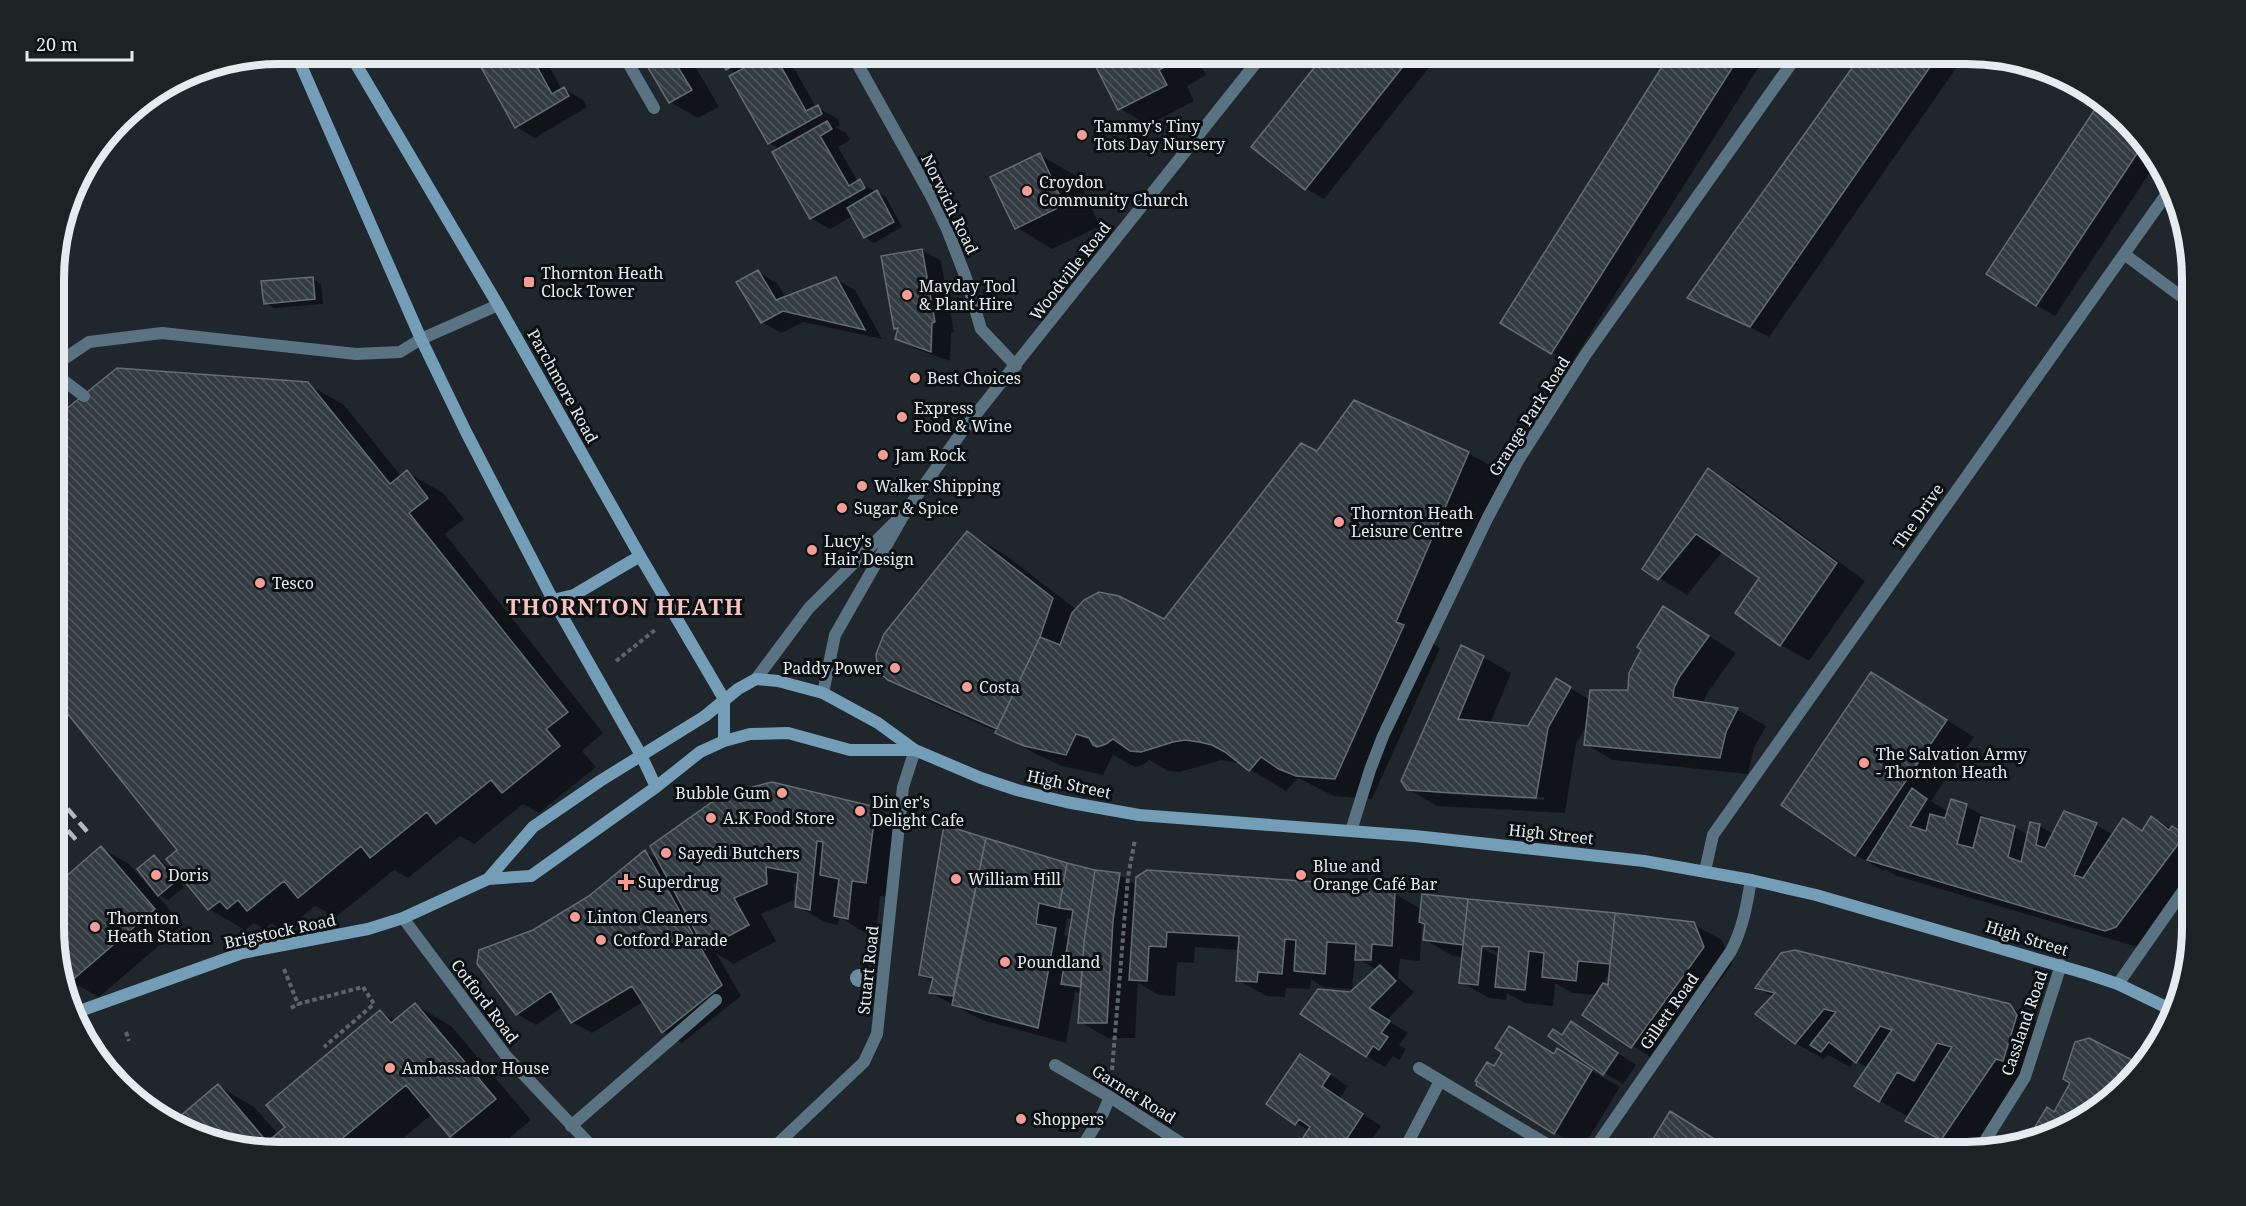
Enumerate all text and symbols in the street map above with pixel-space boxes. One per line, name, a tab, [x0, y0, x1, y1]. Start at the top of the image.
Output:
scale bar	[27, 24, 132, 62]
text: 20 m	[36, 32, 78, 56]
place label: Tammy's Tiny Tots Day Nursery	[1094, 115, 1226, 155]
marker: Tammy's Tiny Tots Day Nursery	[1075, 128, 1089, 142]
street label: Norwich Road	[916, 150, 984, 258]
place label: Croydon Community Church	[1039, 171, 1188, 211]
marker: Croydon Community Church	[1020, 184, 1034, 198]
street label: Woodville Road	[1024, 217, 1116, 325]
place label: Thornton Heath Clock Tower	[541, 262, 663, 302]
marker: Thornton Heath Clock Tower	[522, 275, 536, 289]
place label: Mayday Tool & Plant Hire	[919, 275, 1016, 315]
marker: Mayday Tool & Plant Hire	[900, 288, 914, 302]
street label: Parchmore Road	[522, 325, 604, 447]
street label: Grange Park Road	[1483, 352, 1575, 480]
place label: Best Choices	[927, 367, 1021, 389]
marker: Best Choices	[908, 371, 922, 385]
place label: Express Food & Wine	[914, 397, 1012, 437]
marker: Express Food & Wine	[895, 410, 909, 424]
place label: Jam Rock	[894, 444, 967, 466]
marker: Jam Rock	[876, 448, 890, 462]
place label: Walker Shipping	[874, 475, 1001, 497]
marker: Walker Shipping	[855, 479, 869, 493]
street label: The Drive	[1888, 479, 1948, 553]
place label: Sugar & Spice	[854, 497, 958, 519]
marker: Sugar & Spice	[835, 501, 849, 515]
place label: Thornton Heath Leisure Centre	[1351, 502, 1473, 542]
marker: Thornton Heath Leisure Centre	[1332, 515, 1346, 529]
place label: Lucy's Hair Design	[824, 530, 914, 570]
marker: Lucy's Hair Design	[805, 543, 819, 557]
place label: Tesco	[272, 572, 314, 594]
marker: Tesco	[253, 576, 267, 590]
district label: THORNTON HEATH	[506, 591, 744, 621]
place label: Paddy Power	[783, 657, 883, 679]
marker: Paddy Power	[888, 661, 902, 675]
place label: Costa	[979, 676, 1020, 698]
marker: Costa	[960, 680, 974, 694]
place label: The Salvation Army - Thornton Heath	[1876, 743, 2028, 783]
marker: The Salvation Army - Thornton Heath	[1857, 756, 1871, 770]
street label: High Street	[1025, 764, 1113, 804]
place label: Bubble Gum	[675, 782, 770, 804]
marker: Bubble Gum	[775, 786, 789, 800]
place label: Din er's Delight Cafe	[872, 791, 964, 831]
marker: Din er's Delight Cafe	[853, 804, 867, 818]
place label: A.K Food Store	[723, 807, 835, 829]
marker: A.K Food Store	[704, 811, 718, 825]
street label: High Street	[1507, 819, 1595, 849]
place label: Sayedi Butchers	[678, 842, 800, 864]
marker: Sayedi Butchers	[659, 846, 673, 860]
place label: Blue and Orange Café Bar	[1313, 855, 1438, 895]
place label: Doris	[168, 864, 209, 886]
marker: Doris	[149, 868, 163, 882]
place label: William Hill	[968, 868, 1061, 890]
marker: Blue and Orange Café Bar	[1294, 868, 1308, 882]
place label: Superdrug	[638, 871, 719, 893]
marker: William Hill	[949, 872, 963, 886]
marker: Superdrug	[619, 875, 633, 889]
place label: Linton Cleaners	[587, 906, 708, 928]
place label: Thornton Heath Station	[107, 907, 211, 947]
street label: Brigstock Road	[222, 908, 338, 954]
marker: Linton Cleaners	[568, 910, 582, 924]
street label: High Street	[1983, 915, 2071, 961]
marker: Thornton Heath Station	[88, 920, 102, 934]
street label: Stuart Road	[852, 924, 884, 1016]
place label: Cotford Parade	[613, 929, 728, 951]
marker: Cotford Parade	[594, 933, 608, 947]
place label: Poundland	[1017, 951, 1100, 973]
street label: Cotford Road	[446, 954, 524, 1048]
marker: Poundland	[998, 955, 1012, 969]
street label: Cassland Road	[1996, 967, 2052, 1079]
street label: Gillett Road	[1634, 968, 1704, 1054]
place label: Ambassador House	[402, 1057, 549, 1079]
street label: Garnet Road	[1088, 1059, 1180, 1129]
marker: Ambassador House	[383, 1061, 397, 1075]
place label: Shoppers	[1033, 1108, 1104, 1130]
marker: Shoppers	[1014, 1112, 1028, 1126]

